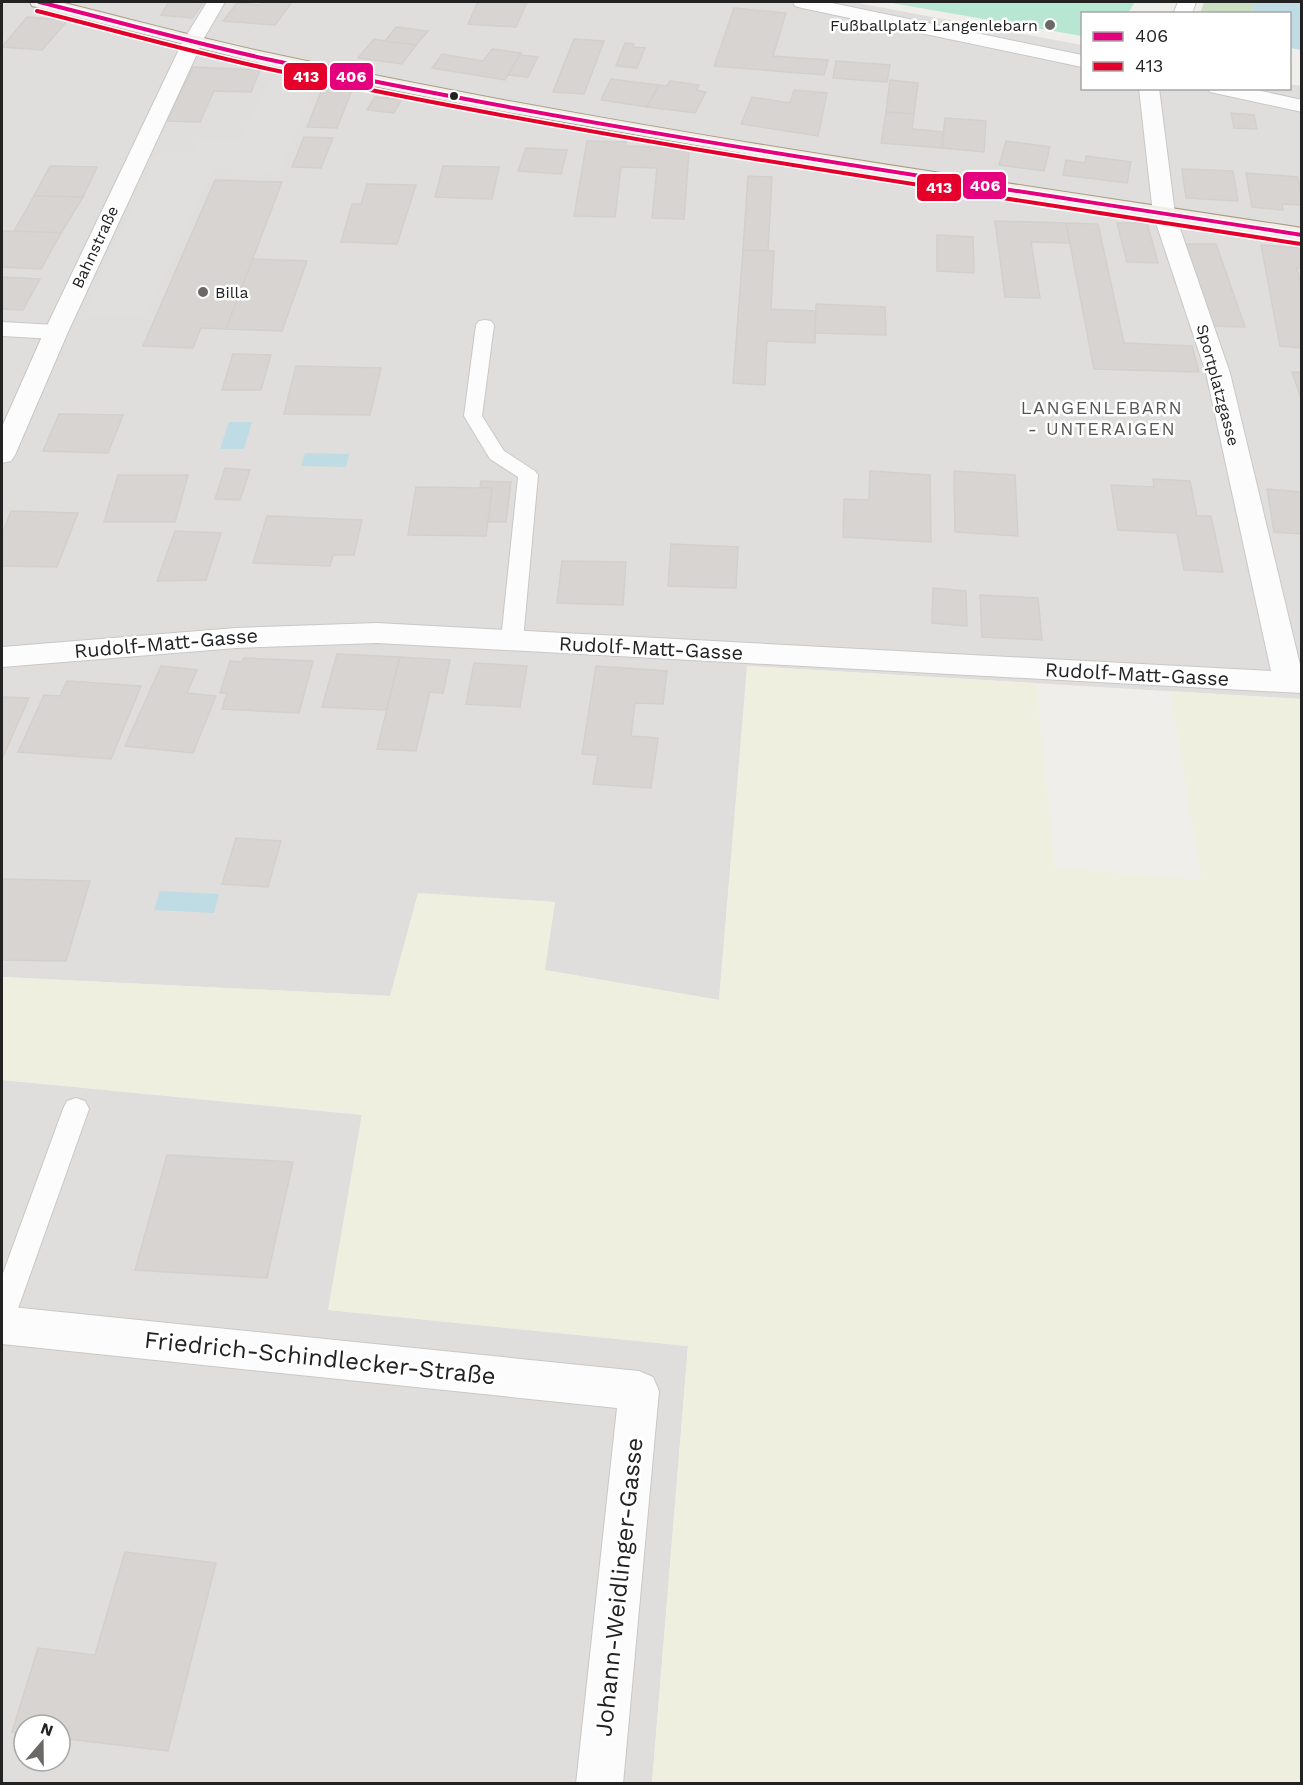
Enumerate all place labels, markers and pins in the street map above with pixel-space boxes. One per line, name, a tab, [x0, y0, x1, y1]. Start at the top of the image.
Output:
place label: Fußballplatz Langenlebarn	[830, 16, 1038, 35]
marker: Fußballplatz Langenlebarn	[1043, 18, 1057, 32]
unlabelled marker	[448, 90, 460, 102]
place label: Billa	[215, 283, 249, 302]
marker: Billa	[196, 285, 210, 299]

